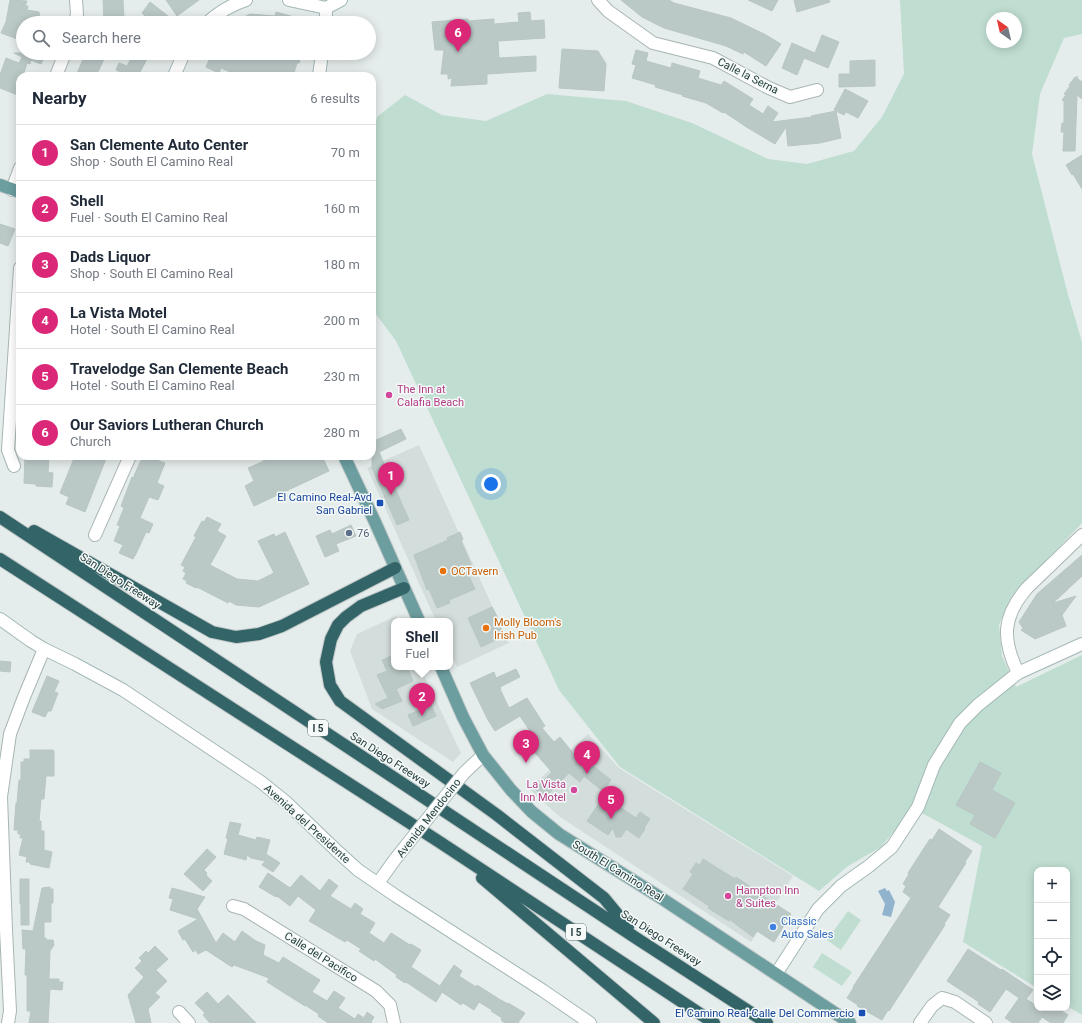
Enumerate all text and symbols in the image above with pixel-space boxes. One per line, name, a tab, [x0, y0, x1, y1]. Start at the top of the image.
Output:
north arrow	[986, 12, 1022, 48]
search box	[16, 16, 376, 60]
pin: 6	[445, 19, 471, 52]
icon: search	[30, 27, 52, 49]
text: Search here	[62, 29, 141, 47]
street label: Calle la Serna	[715, 55, 781, 97]
text: Nearby	[32, 88, 87, 108]
text: 6 results	[310, 91, 360, 106]
text: San Clemente Auto Center	[70, 136, 248, 154]
text: 1	[41, 145, 49, 160]
text: 70 m	[331, 145, 360, 160]
text: Shop · South El Camino Real	[70, 154, 233, 169]
text: Shell	[70, 192, 104, 210]
text: 2	[41, 201, 49, 216]
text: 160 m	[323, 201, 360, 216]
text: Fuel · South El Camino Real	[70, 210, 228, 225]
text: Dads Liquor	[70, 248, 151, 266]
text: 3	[41, 257, 49, 272]
text: 180 m	[323, 257, 360, 272]
text: Shop · South El Camino Real	[70, 266, 233, 281]
text: La Vista Motel	[70, 304, 167, 322]
text: 4	[41, 313, 49, 328]
text: 200 m	[323, 313, 360, 328]
text: Hotel · South El Camino Real	[70, 322, 235, 337]
text: Travelodge San Clemente Beach	[70, 360, 288, 378]
text: 5	[41, 369, 49, 384]
text: 230 m	[323, 369, 360, 384]
text: Hotel · South El Camino Real	[70, 378, 235, 393]
place label: The Inn at Calafia Beach	[397, 383, 464, 409]
marker: The Inn at Calafia Beach	[384, 390, 394, 400]
text: Our Saviors Lutheran Church	[70, 416, 264, 434]
text: 6	[41, 425, 49, 440]
text: 280 m	[323, 425, 360, 440]
text: Church	[70, 434, 111, 449]
pin: 1	[378, 462, 404, 495]
your location	[481, 474, 501, 494]
place label: El Camino Real-Avd San Gabriel	[277, 491, 372, 517]
marker: El Camino Real-Avd San Gabriel	[375, 498, 385, 508]
place label: 76	[357, 527, 369, 540]
marker: 76	[344, 528, 354, 538]
street label: San Diego Freeway	[78, 550, 163, 612]
place label: OCTavern	[451, 565, 498, 578]
marker: OCTavern	[438, 566, 448, 576]
place label: Molly Bloom's Irish Pub	[494, 616, 562, 642]
popup	[391, 618, 453, 670]
marker: Molly Bloom's Irish Pub	[481, 623, 491, 633]
text: Shell	[405, 628, 439, 646]
text: Fuel	[405, 646, 429, 661]
pin: 2	[409, 683, 435, 716]
road number: I 5	[308, 720, 328, 736]
street label: San Diego Freeway	[348, 729, 433, 791]
pin: 3	[513, 730, 539, 763]
pin: 4	[574, 741, 600, 774]
street label: Avenida Mendocino	[394, 776, 464, 860]
place label: La Vista Inn Motel	[520, 778, 566, 804]
street label: Avenida del Presidente	[261, 782, 353, 866]
marker: La Vista Inn Motel	[569, 785, 579, 795]
pin: 5	[598, 786, 624, 819]
street label: South El Camino Real	[570, 838, 666, 904]
map controls	[1034, 867, 1070, 1011]
button: +	[1034, 867, 1070, 903]
place label: Hampton Inn & Suites	[736, 884, 799, 910]
marker: Hampton Inn & Suites	[723, 891, 733, 901]
button: −	[1034, 903, 1070, 939]
street label: San Diego Freeway	[619, 907, 704, 969]
place label: Classic Auto Sales	[781, 915, 834, 941]
marker: Classic Auto Sales	[768, 922, 778, 932]
road number: I 5	[566, 924, 586, 940]
street label: Calle del Pacifico	[282, 929, 360, 985]
button: locate	[1034, 939, 1070, 975]
button: layers	[1034, 975, 1070, 1011]
place label: El Camino Real-Calle Del Commercio	[675, 1007, 854, 1020]
marker: El Camino Real-Calle Del Commercio	[857, 1008, 867, 1018]

